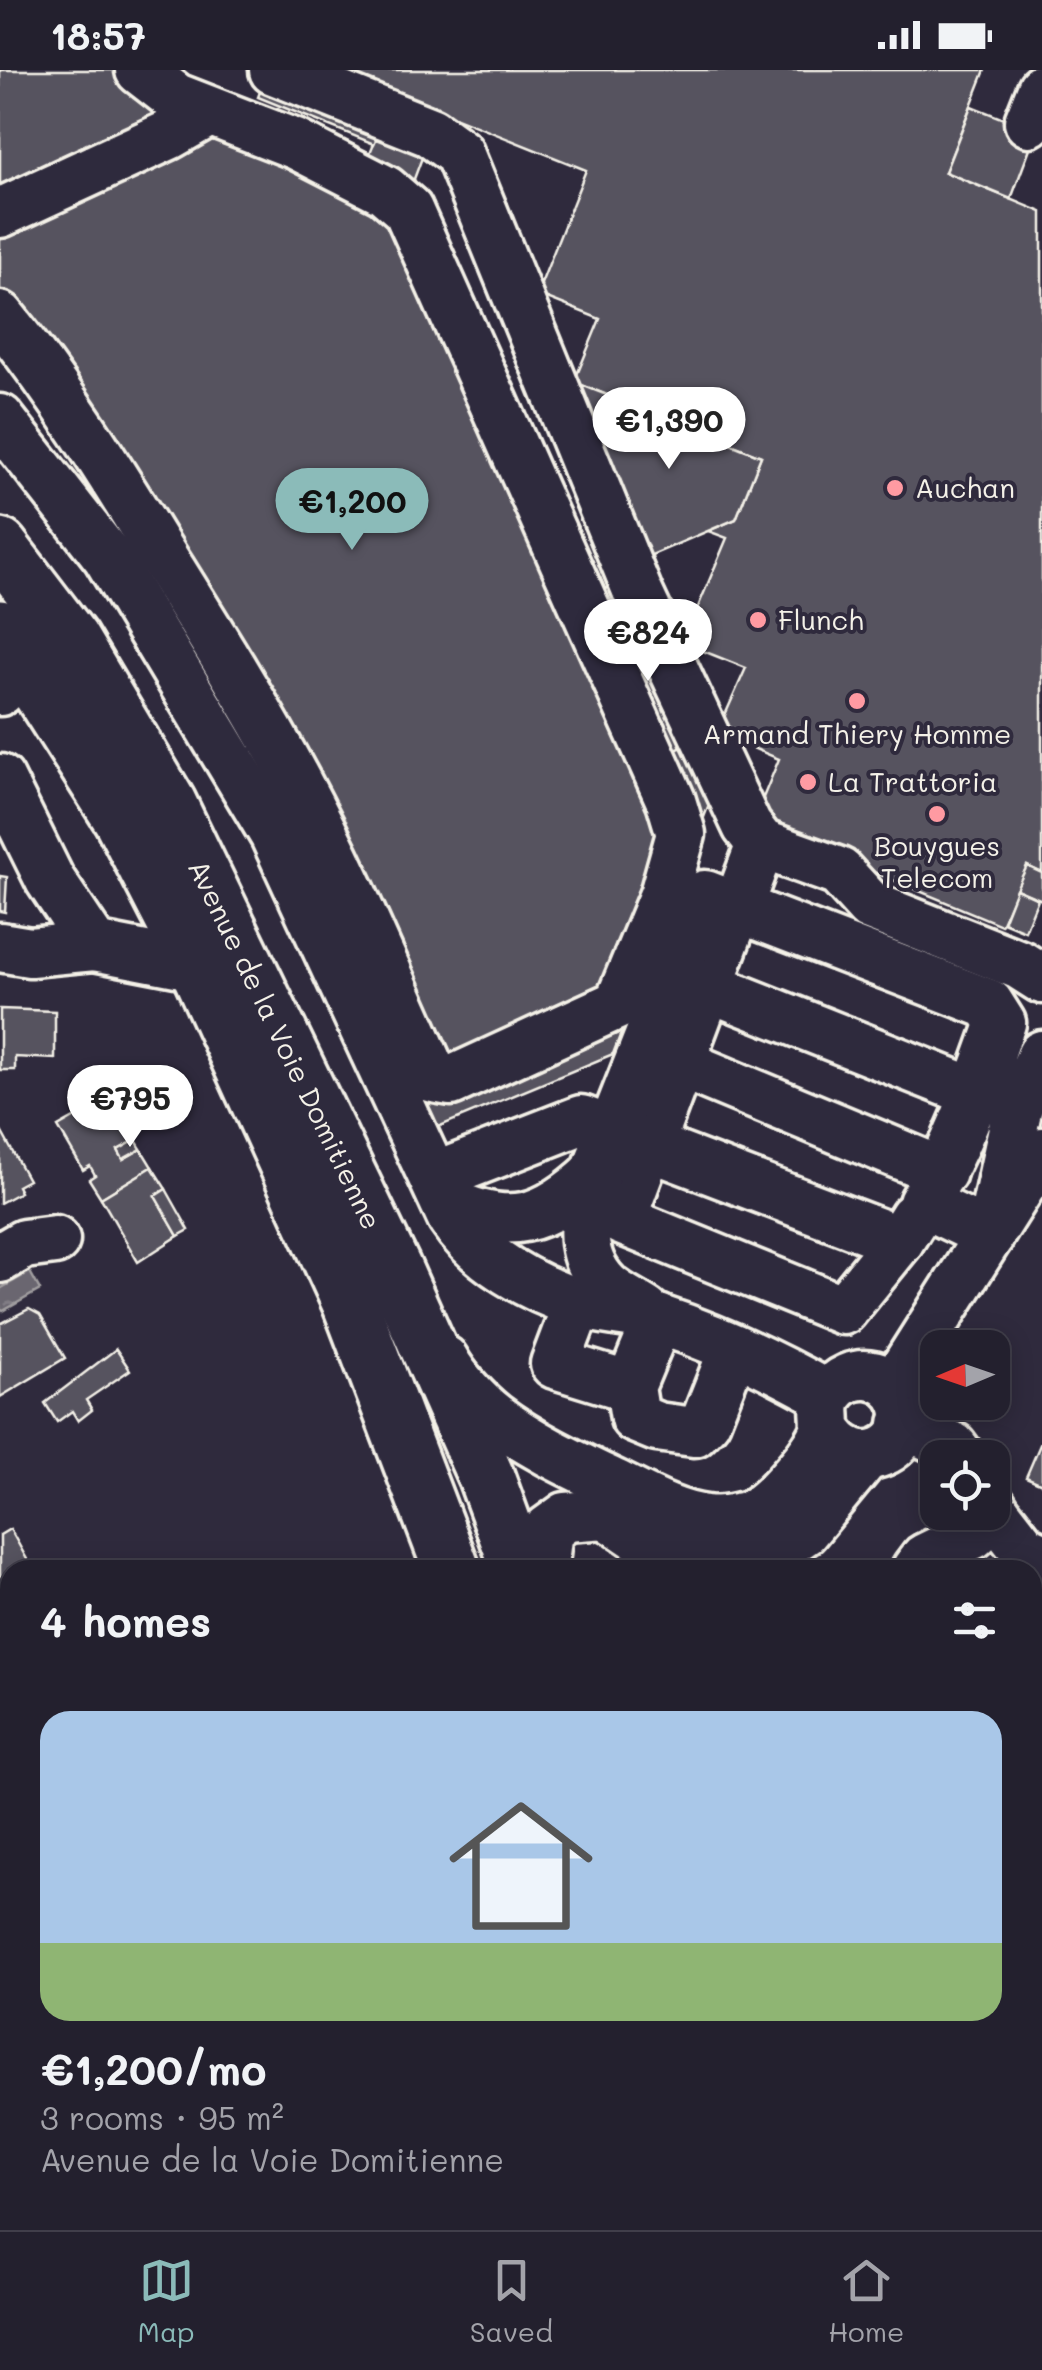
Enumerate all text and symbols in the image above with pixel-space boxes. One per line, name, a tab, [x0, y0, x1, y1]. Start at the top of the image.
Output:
text: 18:57	[50, 10, 146, 60]
pin: €1,390	[588, 387, 750, 472]
text: €1,390	[615, 398, 723, 440]
pin: €1,200	[271, 468, 433, 553]
place label: Auchan	[915, 469, 1015, 505]
marker: Auchan	[884, 477, 906, 499]
text: €1,200	[298, 479, 407, 521]
pin: €824	[589, 599, 707, 684]
place label: Flunch	[778, 601, 864, 637]
marker: Flunch	[747, 609, 769, 631]
text: €824	[606, 610, 690, 652]
marker: Armand Thiery Homme	[846, 690, 868, 712]
place label: Armand Thiery Homme	[703, 715, 1011, 751]
place label: La Trattoria	[828, 763, 998, 799]
marker: La Trattoria	[797, 771, 819, 793]
marker: Bouygues Telecom	[926, 803, 948, 825]
place label: Bouygues Telecom	[874, 827, 1000, 895]
street label: Avenue de la Voie Domitienne	[181, 853, 390, 1235]
pin: €795	[71, 1065, 189, 1150]
text: €795	[89, 1076, 171, 1118]
north arrow	[920, 1330, 1010, 1420]
map controls	[920, 1330, 1010, 1530]
button: locate	[920, 1440, 1010, 1530]
text: 4 homes	[40, 1593, 211, 1648]
icon: filters	[947, 1593, 1002, 1648]
icon: home	[431, 1776, 611, 1956]
text: €1,200/mo	[40, 2041, 266, 2096]
text: 3 rooms · 95 m²	[40, 2096, 284, 2138]
text: Avenue de la Voie Domitienne	[40, 2138, 504, 2180]
tab: Map	[138, 2253, 195, 2349]
tab: Saved	[470, 2253, 553, 2349]
tab: Home	[828, 2253, 904, 2349]

